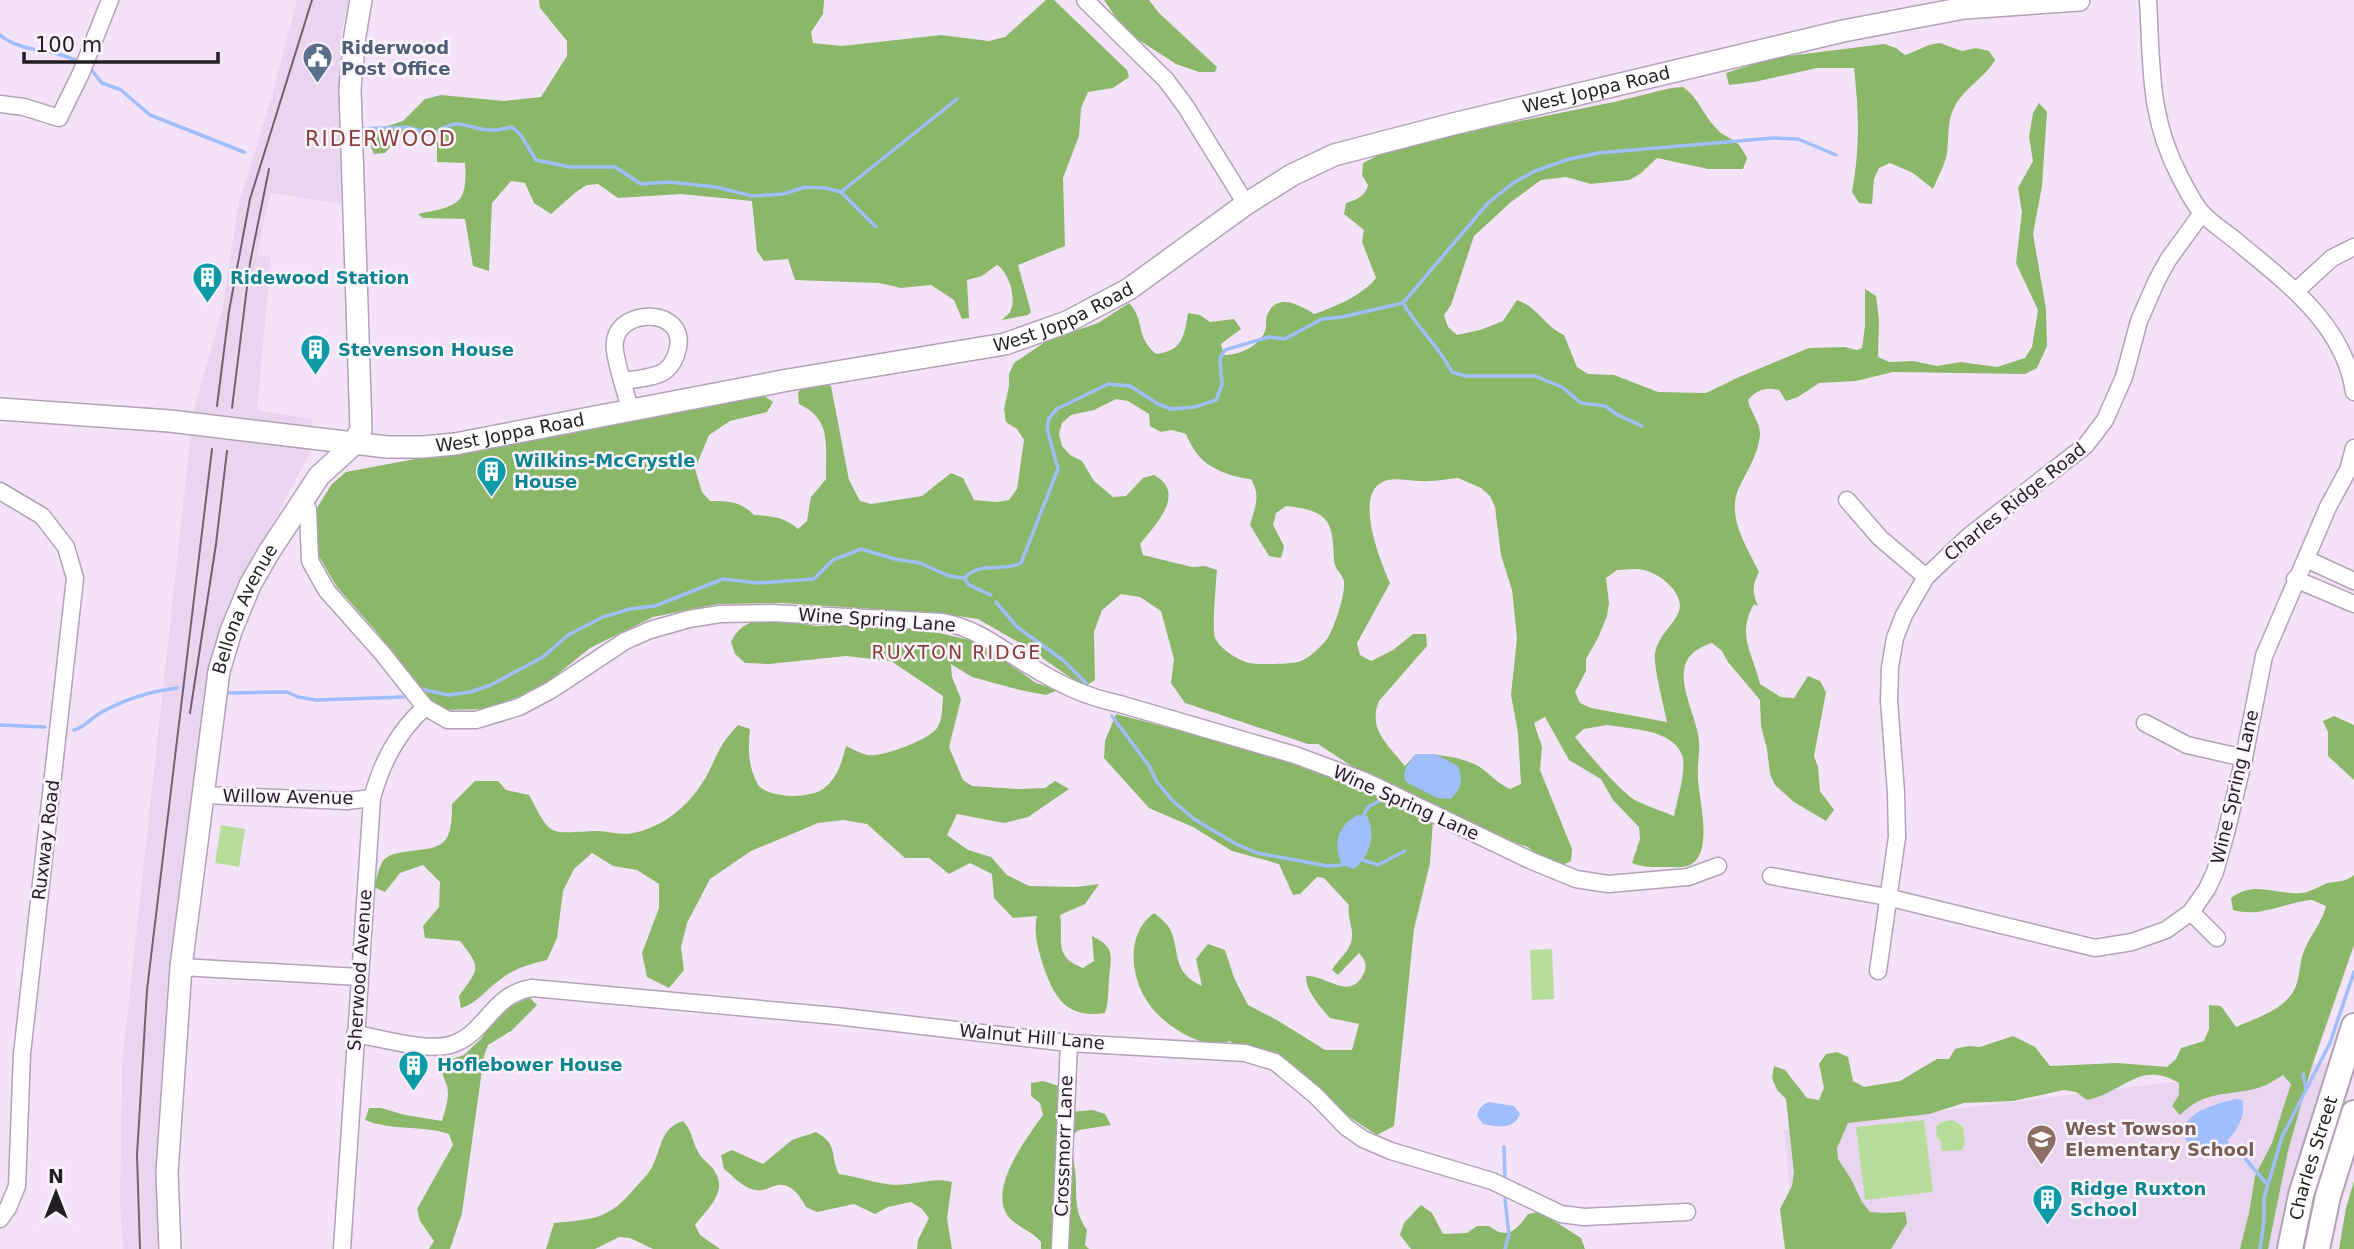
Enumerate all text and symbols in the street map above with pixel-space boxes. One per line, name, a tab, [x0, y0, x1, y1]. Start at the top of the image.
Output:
scale bar	[24, 21, 219, 65]
text: 100 m	[35, 33, 102, 57]
place label: Riderwood Post Office	[341, 37, 450, 79]
public building icon: Riderwood Post Office	[301, 41, 335, 85]
street label: West Joppa Road	[1520, 62, 1672, 117]
district label: RIDERWOOD	[305, 127, 457, 151]
building icon: Ridewood Station	[190, 261, 224, 305]
place label: Ridewood Station	[230, 267, 409, 288]
street label: West Joppa Road	[992, 278, 1137, 356]
building icon: Stevenson House	[298, 333, 332, 377]
place label: Stevenson House	[338, 339, 514, 360]
street label: West Joppa Road	[434, 408, 586, 456]
street label: Charles Ridge Road	[1940, 438, 2090, 565]
place label: Wilkins-McCrystle House	[514, 450, 695, 492]
building icon: Wilkins-McCrystle House	[474, 454, 508, 498]
street label: Bellona Avenue	[208, 540, 281, 677]
street label: Wine Spring Lane	[798, 604, 957, 635]
district label: RUXTON RIDGE	[872, 641, 1042, 663]
street label: Wine Spring Lane	[2207, 708, 2263, 866]
street label: Wine Spring Lane	[1330, 761, 1483, 844]
street label: Ruxway Road	[28, 779, 63, 901]
street label: Willow Avenue	[222, 785, 354, 808]
street label: Sherwood Avenue	[343, 888, 376, 1052]
street label: Walnut Hill Lane	[958, 1020, 1106, 1053]
building icon: Hoflebower House	[397, 1048, 431, 1092]
place label: Hoflebower House	[437, 1054, 622, 1075]
street label: Crossmorr Lane	[1051, 1075, 1076, 1217]
street label: Charles Street	[2285, 1093, 2341, 1222]
place label: West Towson Elementary School	[2065, 1118, 2254, 1160]
school or university icon: West Towson Elementary School	[2025, 1122, 2059, 1166]
north arrow	[21, 1158, 91, 1228]
text: N	[48, 1165, 64, 1187]
place label: Ridge Ruxton School	[2070, 1178, 2206, 1220]
building icon: Ridge Ruxton School	[2030, 1182, 2064, 1226]

